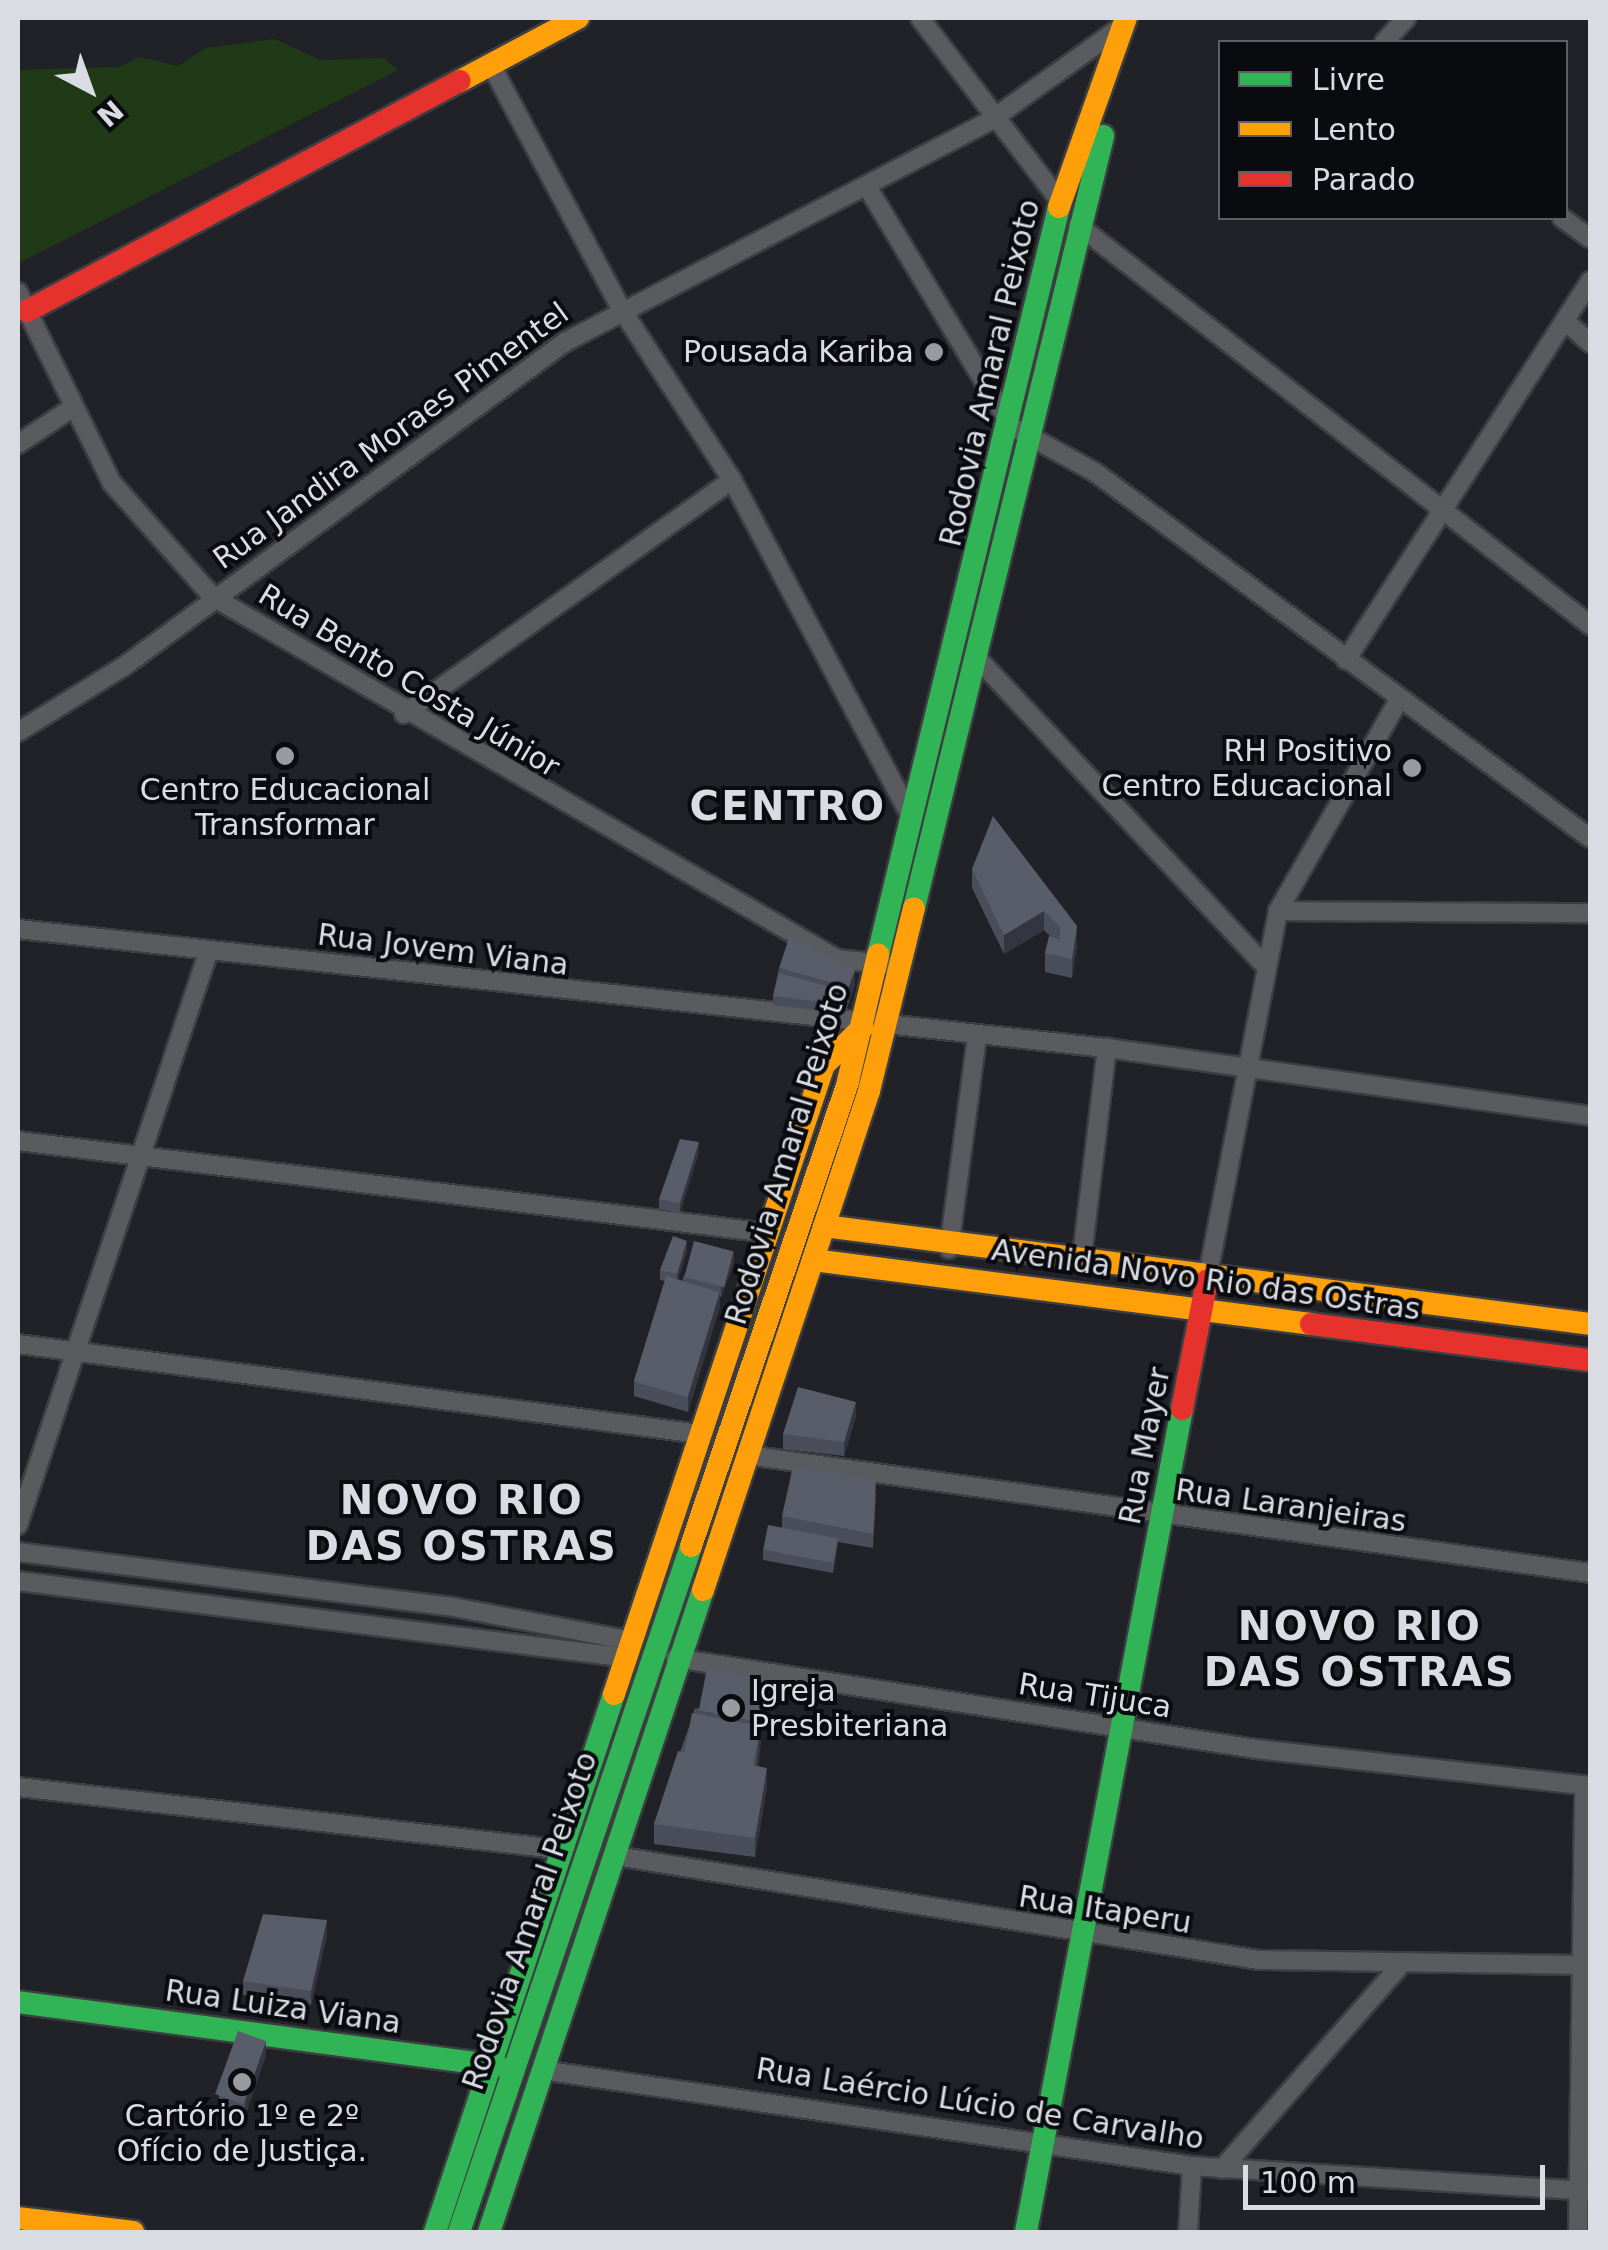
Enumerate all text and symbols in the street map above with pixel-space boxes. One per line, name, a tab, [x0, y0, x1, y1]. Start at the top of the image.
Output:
north arrow	[40, 40, 140, 140]
legend	[1218, 40, 1568, 220]
text: Livre	[1312, 62, 1385, 97]
text: N	[90, 93, 130, 133]
text: Lento	[1312, 112, 1396, 147]
text: Parado	[1312, 162, 1415, 197]
street label: Rodovia Amaral Peixoto	[933, 196, 1047, 550]
street label: Rua Jandira Moraes Pimentel	[207, 295, 575, 577]
place label: Pousada Kariba	[683, 334, 914, 370]
marker: Pousada Kariba	[923, 341, 945, 363]
street label: Rua Bento Costa Júnior	[252, 577, 566, 785]
place label: RH Positivo Centro Educacional	[1101, 733, 1392, 804]
marker: Centro Educacional Transformar	[274, 745, 296, 767]
marker: RH Positivo Centro Educacional	[1401, 757, 1423, 779]
place label: Centro Educacional Transformar	[140, 772, 430, 842]
district label: CENTRO	[689, 782, 887, 830]
street label: Rua Jovem Viana	[315, 917, 571, 983]
street label: Rodovia Amaral Peixoto	[718, 979, 856, 1329]
street label: Avenida Novo Rio das Ostras	[989, 1232, 1423, 1328]
street label: Rua Mayer	[1112, 1364, 1178, 1528]
street label: Rua Laranjeiras	[1173, 1472, 1409, 1540]
district label: NOVO RIO DAS OSTRAS	[306, 1476, 618, 1570]
district label: NOVO RIO DAS OSTRAS	[1204, 1602, 1516, 1696]
street label: Rua Tijuca	[1016, 1666, 1174, 1726]
place label: Igreja Presbiteriana	[751, 1673, 948, 1744]
marker: Igreja Presbiteriana	[720, 1697, 742, 1719]
street label: Rodovia Amaral Peixoto	[455, 1747, 605, 2095]
street label: Rua Itaperu	[1016, 1879, 1194, 1941]
street label: Rua Luiza Viana	[163, 1973, 403, 2041]
street label: Rua Laércio Lúcio de Carvalho	[754, 2051, 1206, 2157]
marker: Cartório 1º e 2º Ofício de Justiça.	[231, 2071, 253, 2093]
place label: Cartório 1º e 2º Ofício de Justiça.	[117, 2098, 367, 2168]
scale bar	[1248, 2145, 1550, 2207]
text: 100 m	[1260, 2165, 1356, 2200]

